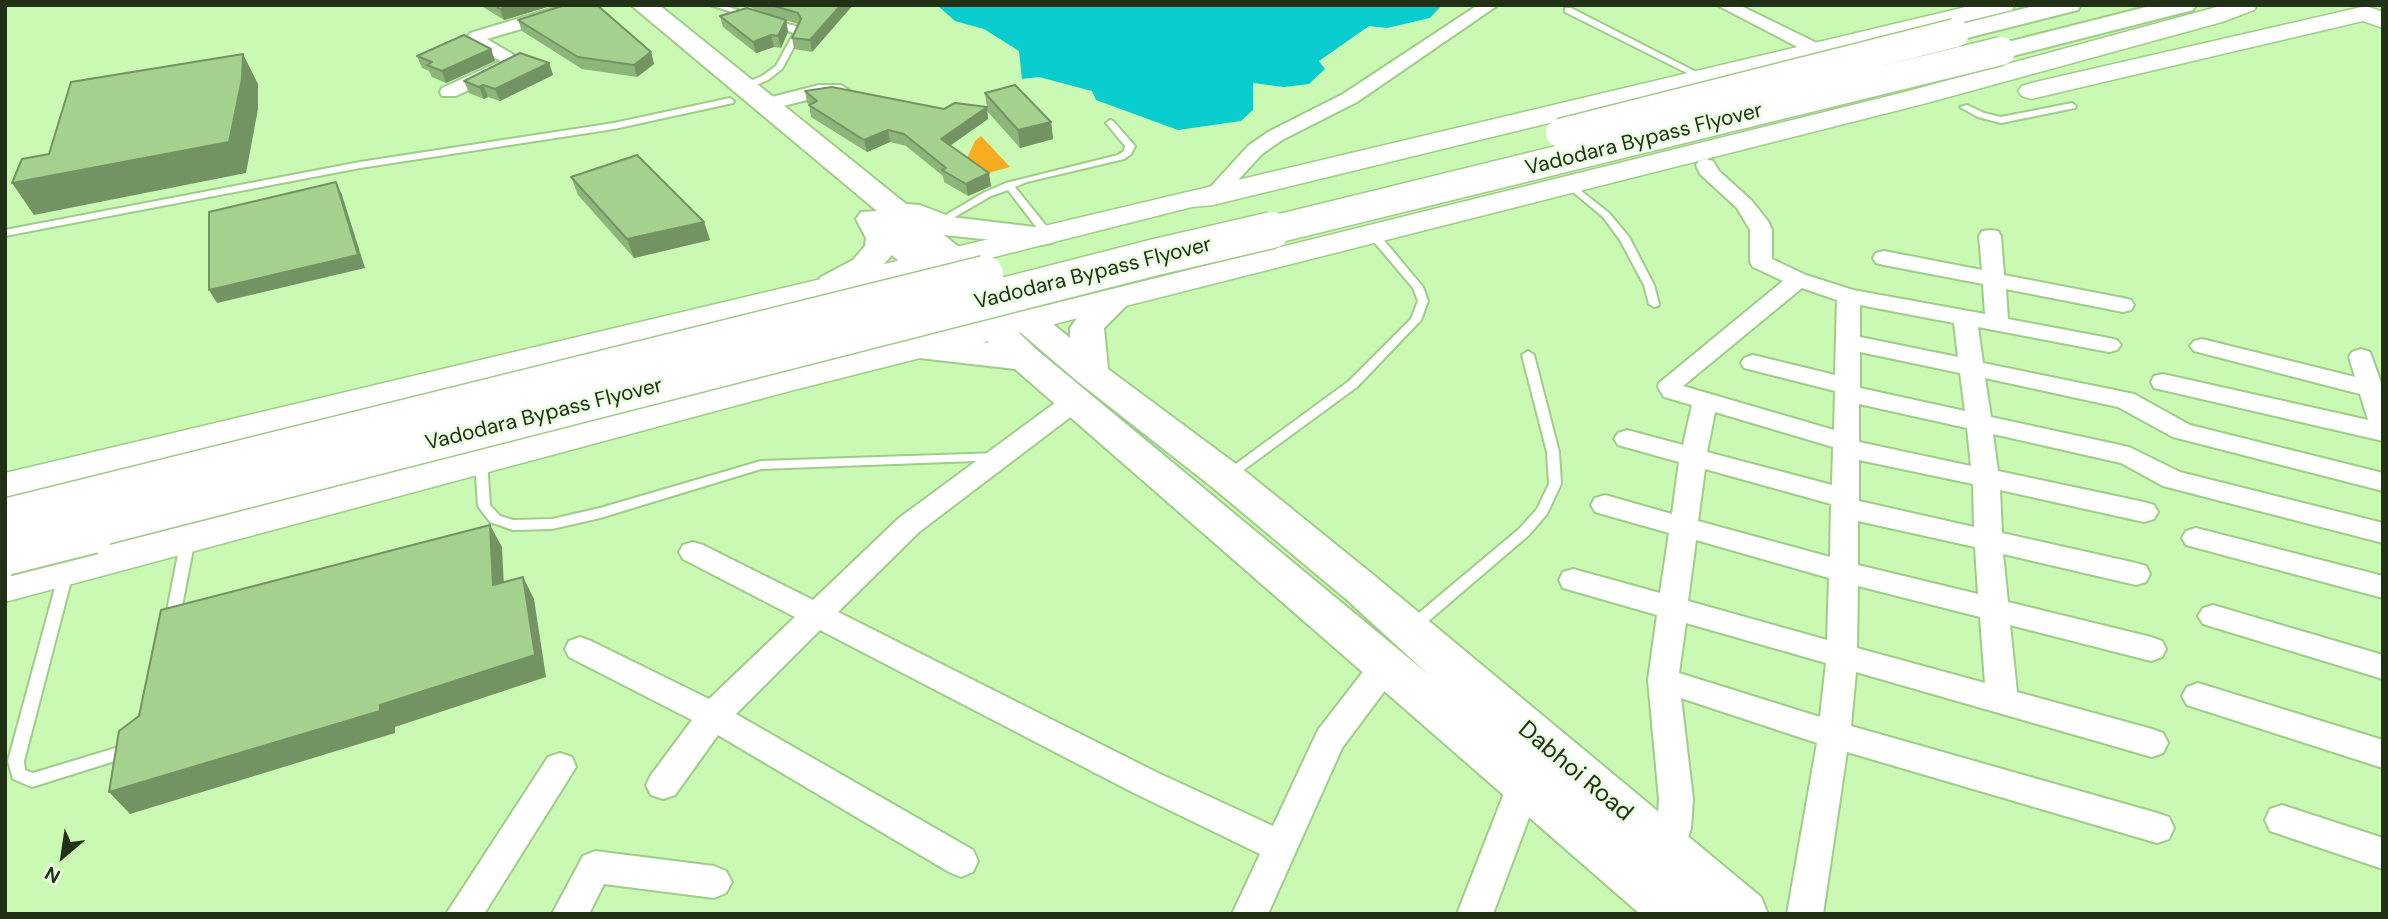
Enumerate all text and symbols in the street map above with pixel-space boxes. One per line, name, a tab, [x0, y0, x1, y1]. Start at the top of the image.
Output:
street label: Vadodara Bypass Flyover	[1523, 98, 1765, 182]
street label: Vadodara Bypass Flyover	[972, 232, 1214, 316]
street label: Vadodara Bypass Flyover	[423, 373, 665, 457]
street label: Dabhoi Road	[1512, 716, 1638, 828]
north arrow	[28, 821, 98, 891]
text: N	[40, 861, 65, 889]

